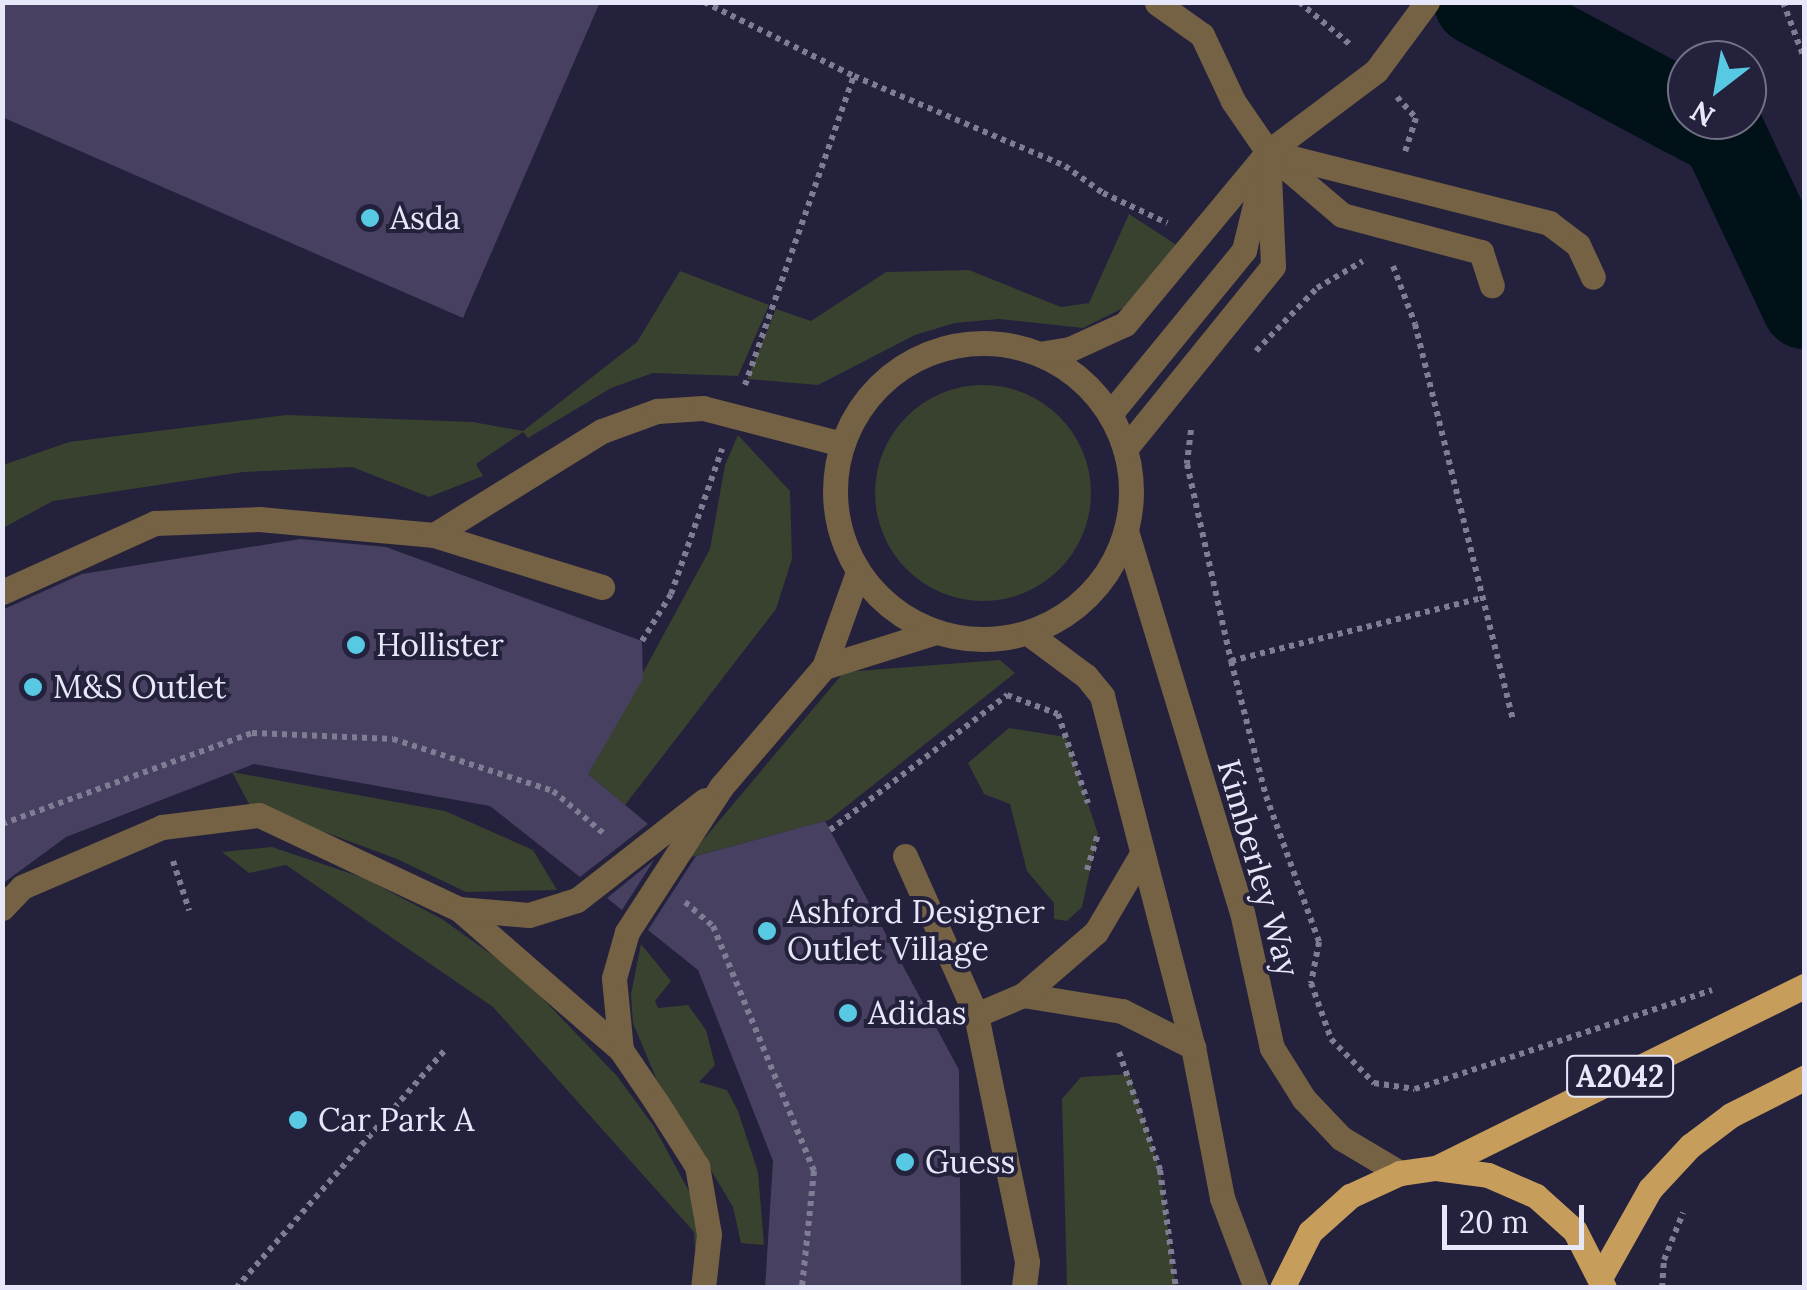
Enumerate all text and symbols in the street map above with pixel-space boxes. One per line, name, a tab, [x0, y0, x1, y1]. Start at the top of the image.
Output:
north arrow	[1667, 40, 1767, 140]
text: N	[1684, 93, 1721, 135]
place label: Asda	[390, 199, 460, 237]
marker: Asda	[359, 207, 381, 229]
place label: Hollister	[376, 626, 504, 664]
marker: Hollister	[345, 634, 367, 656]
place label: M&S Outlet	[53, 668, 226, 706]
marker: M&S Outlet	[22, 676, 44, 698]
street label: Kimberley Way	[1209, 755, 1307, 981]
place label: Ashford Designer Outlet Village	[787, 894, 1045, 969]
marker: Ashford Designer Outlet Village	[756, 920, 778, 942]
place label: Adidas	[868, 994, 967, 1032]
marker: Adidas	[837, 1002, 859, 1024]
road number: A2042	[1565, 1051, 1675, 1101]
place label: Car Park A	[318, 1101, 474, 1139]
marker: Car Park A	[287, 1109, 309, 1131]
place label: Guess	[925, 1143, 1015, 1181]
marker: Guess	[894, 1151, 916, 1173]
scale bar	[1447, 1185, 1590, 1247]
text: 20 m	[1459, 1203, 1528, 1241]

